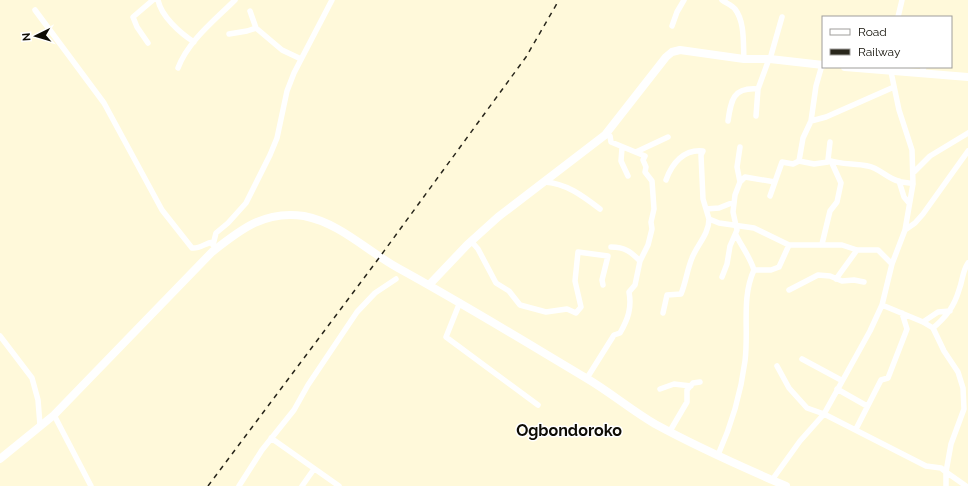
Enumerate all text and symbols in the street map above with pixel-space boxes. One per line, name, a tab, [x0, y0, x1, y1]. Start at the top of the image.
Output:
north arrow	[16, 16, 56, 56]
legend	[822, 16, 952, 68]
text: Road	[858, 25, 887, 39]
text: N	[20, 32, 33, 42]
text: Railway	[858, 45, 901, 59]
district label: Ogbondoroko	[516, 421, 622, 440]

